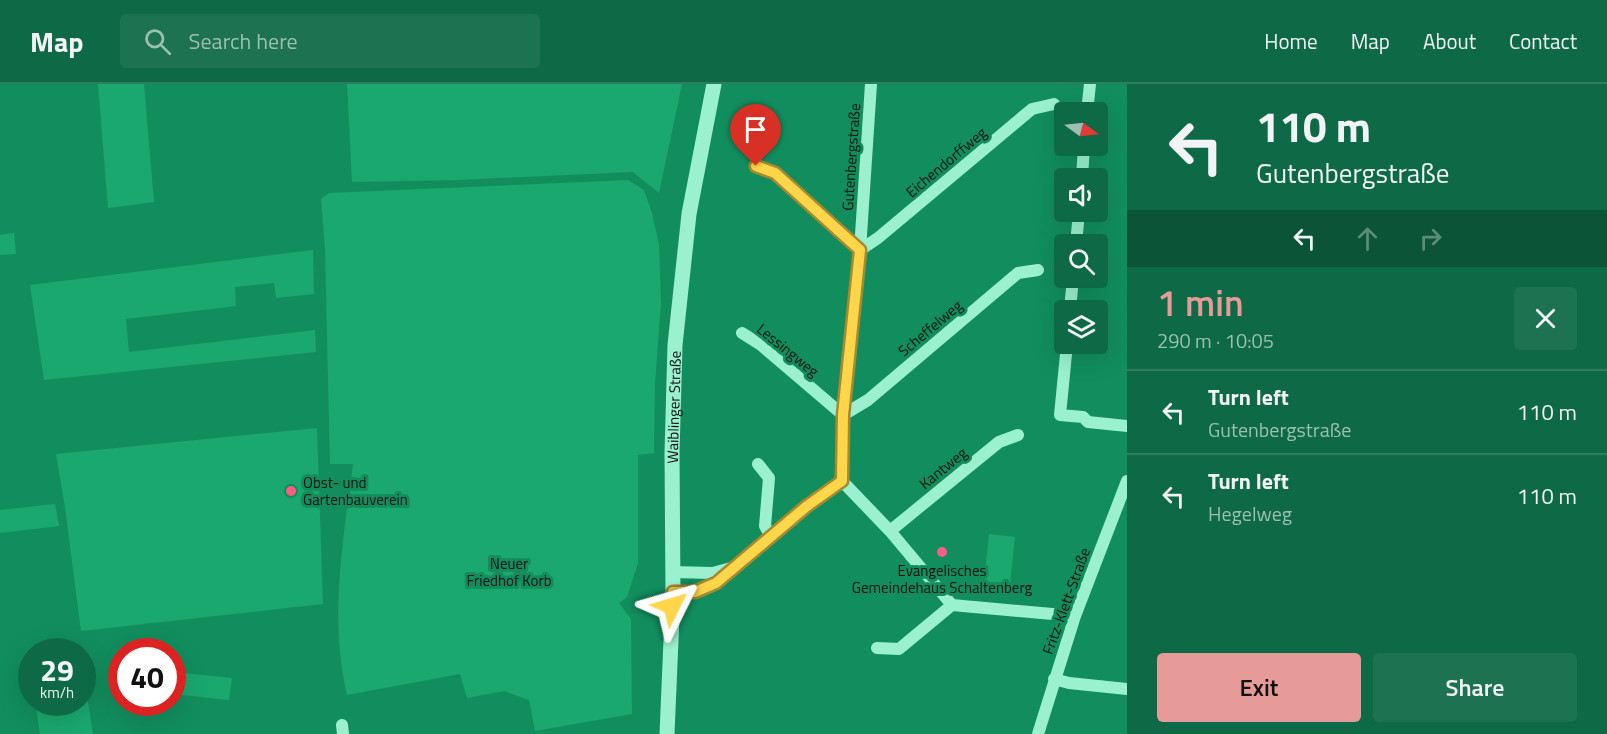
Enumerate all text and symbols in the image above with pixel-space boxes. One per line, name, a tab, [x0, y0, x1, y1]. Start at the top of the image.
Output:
search box	[120, 14, 540, 68]
text: Map	[30, 20, 84, 63]
text: Search here	[189, 24, 298, 58]
icon: search	[141, 25, 174, 58]
text: Home	[1264, 25, 1318, 57]
text: Map	[1351, 25, 1390, 57]
text: About	[1423, 25, 1476, 57]
text: Contact	[1509, 25, 1577, 57]
text: 110 m	[1256, 94, 1371, 158]
north arrow	[1054, 102, 1108, 156]
map controls	[1054, 102, 1108, 354]
street label: Gutenbergstraße	[836, 103, 866, 211]
pin	[730, 104, 781, 166]
icon: left	[1157, 108, 1235, 186]
icon: arrive	[739, 113, 772, 146]
street label: Eichendorffweg	[901, 121, 992, 203]
text: Gutenbergstraße	[1256, 152, 1449, 193]
button: sound	[1054, 168, 1108, 222]
icon: left	[1288, 222, 1321, 255]
icon: ahead	[1351, 222, 1384, 255]
icon: right	[1414, 222, 1447, 255]
button: search	[1054, 234, 1108, 288]
text: 1 min	[1157, 275, 1244, 330]
button: close	[1514, 287, 1577, 350]
street label: Scheffelweg	[893, 294, 967, 362]
button: layers	[1054, 300, 1108, 354]
street label: Lessingweg	[752, 318, 824, 383]
text: 290 m · 10:05	[1157, 325, 1274, 356]
street label: Waiblinger Straße	[660, 351, 686, 464]
text: Turn left	[1208, 380, 1289, 414]
text: 110 m	[1517, 395, 1577, 429]
icon: left	[1157, 396, 1190, 429]
text: Gutenbergstraße	[1208, 414, 1351, 445]
street label: Kantweg	[914, 441, 972, 495]
text: Turn left	[1208, 464, 1289, 498]
place label: Obst- und Gartenbauverein	[303, 471, 408, 511]
text: 110 m	[1517, 479, 1577, 513]
icon: left	[1157, 480, 1190, 513]
marker: Obst- und Gartenbauverein	[284, 484, 298, 498]
text: Hegelweg	[1208, 498, 1292, 529]
street label: Fritz-Klett-Straße	[1036, 544, 1096, 658]
marker: Evangelisches Gemeindehaus Schaltenberg	[935, 545, 949, 559]
park label: Neuer Friedhof Korb	[466, 552, 552, 592]
place label: Evangelisches Gemeindehaus Schaltenberg	[852, 559, 1033, 599]
position arrow	[640, 574, 704, 638]
speed limit sign: 40	[108, 638, 186, 716]
text: 29	[40, 647, 74, 693]
button: Exit	[1157, 653, 1361, 722]
button: Share	[1373, 653, 1577, 722]
text: km/h	[40, 681, 74, 704]

